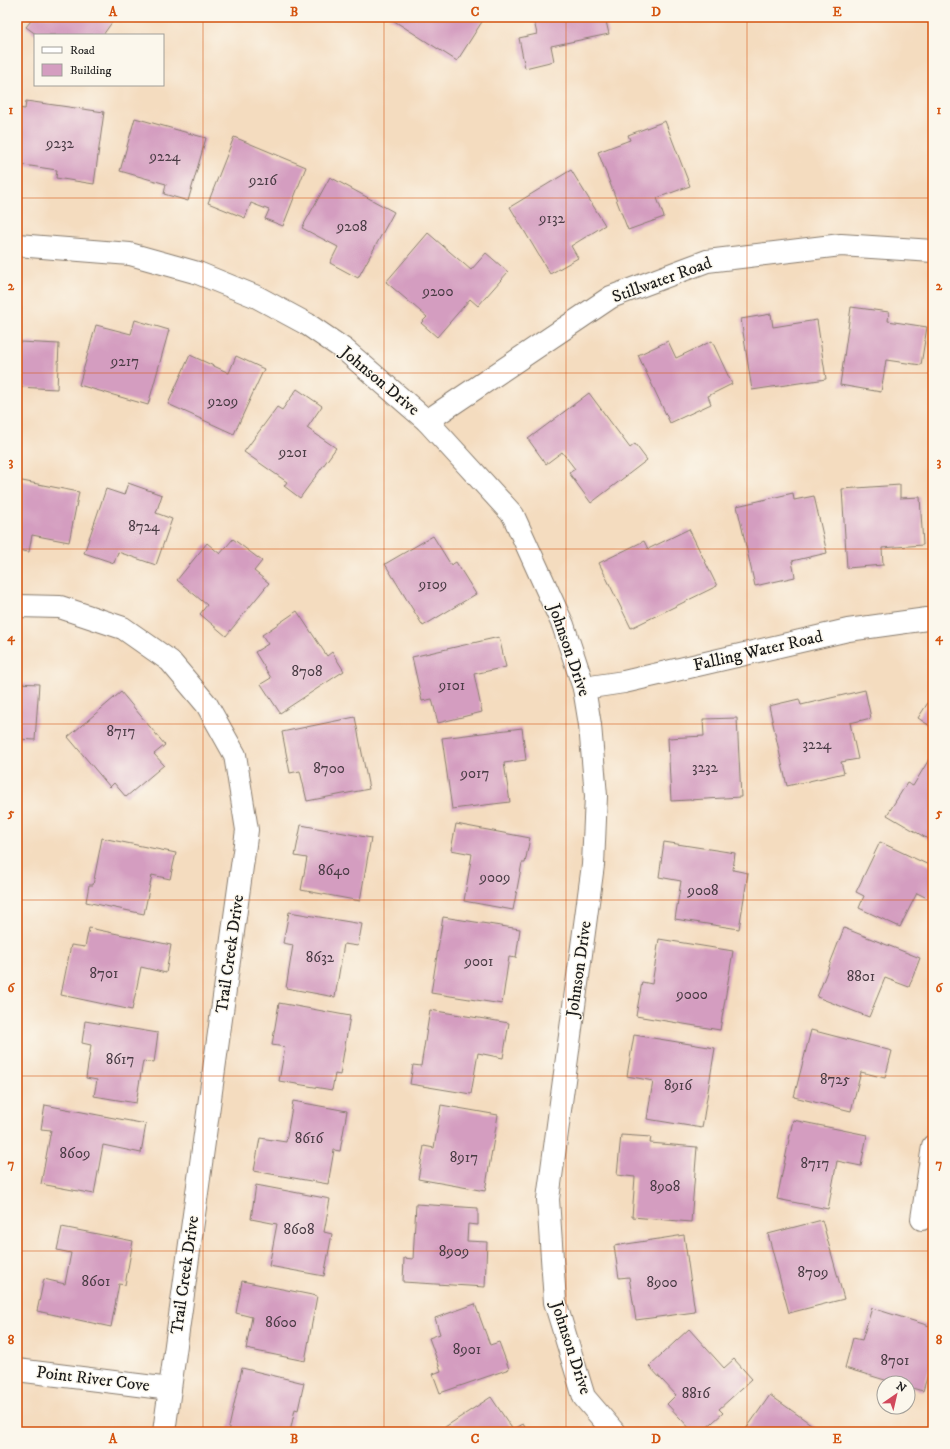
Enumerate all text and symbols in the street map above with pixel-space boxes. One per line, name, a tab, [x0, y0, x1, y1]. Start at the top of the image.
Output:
text: A	[108, 4, 118, 20]
text: B	[290, 4, 298, 20]
text: C	[471, 4, 480, 20]
text: D	[651, 4, 661, 20]
text: E	[832, 4, 842, 20]
legend	[34, 34, 164, 86]
text: Road	[70, 43, 95, 58]
text: Building	[70, 63, 111, 78]
text: 1	[9, 102, 14, 118]
text: 1	[937, 102, 942, 118]
house number: 9232	[45, 134, 75, 153]
house number: 9224	[149, 147, 181, 166]
house number: 9216	[248, 171, 278, 190]
house number: 9132	[538, 209, 566, 228]
house number: 9208	[336, 217, 367, 236]
street label: Stillwater Road	[609, 252, 715, 308]
text: 2	[8, 278, 15, 294]
text: 2	[936, 278, 943, 294]
house number: 9200	[422, 282, 454, 301]
street label: Johnson Drive	[334, 340, 424, 421]
house number: 9217	[110, 352, 139, 371]
house number: 9209	[207, 392, 238, 411]
house number: 9201	[278, 443, 307, 462]
text: 3	[9, 454, 14, 470]
text: 3	[937, 454, 942, 470]
house number: 8724	[128, 517, 160, 536]
house number: 9109	[418, 575, 447, 594]
street label: Johnson Drive	[542, 599, 595, 699]
street label: Falling Water Road	[691, 625, 825, 677]
text: 4	[6, 629, 15, 646]
text: 4	[934, 629, 943, 646]
house number: 8708	[292, 662, 323, 681]
house number: 9101	[438, 676, 465, 695]
house number: 8717	[107, 722, 136, 741]
house number: 3224	[803, 735, 832, 754]
house number: 3232	[692, 758, 719, 777]
house number: 8700	[313, 759, 345, 778]
house number: 9017	[460, 764, 490, 783]
text: 5	[7, 805, 15, 821]
text: 5	[935, 805, 943, 821]
house number: 8640	[318, 861, 350, 880]
house number: 9009	[478, 868, 511, 887]
house number: 9008	[686, 881, 719, 900]
street label: Trail Creek Drive	[211, 893, 249, 1015]
street label: Johnson Drive	[561, 920, 597, 1020]
house number: 8632	[306, 948, 335, 967]
house number: 9001	[463, 952, 494, 971]
house number: 8701	[90, 964, 118, 983]
house number: 8801	[847, 967, 875, 986]
text: 6	[8, 980, 16, 996]
text: 6	[936, 980, 944, 996]
house number: 9000	[675, 985, 708, 1004]
house number: 8617	[106, 1050, 134, 1069]
house number: 8725	[820, 1070, 851, 1089]
house number: 8916	[664, 1076, 693, 1095]
house number: 8616	[295, 1129, 324, 1148]
house number: 8609	[60, 1144, 90, 1163]
house number: 8917	[450, 1148, 478, 1167]
house number: 8717	[801, 1154, 830, 1173]
text: 7	[8, 1156, 15, 1172]
text: 7	[936, 1156, 943, 1172]
house number: 8908	[650, 1177, 680, 1196]
street label: Trail Creek Drive	[166, 1214, 204, 1336]
house number: 8608	[284, 1220, 314, 1239]
house number: 8909	[439, 1242, 469, 1261]
house number: 8709	[798, 1263, 828, 1282]
house number: 8601	[82, 1272, 110, 1291]
house number: 8900	[646, 1273, 678, 1292]
street label: Johnson Drive	[545, 1297, 596, 1397]
house number: 8600	[265, 1313, 297, 1332]
text: 8	[8, 1332, 15, 1348]
text: 8	[936, 1332, 943, 1348]
house number: 8901	[453, 1340, 481, 1359]
house number: 8701	[881, 1351, 909, 1370]
street label: Point River Cove	[35, 1361, 151, 1397]
north arrow	[876, 1375, 916, 1415]
text: N	[893, 1379, 909, 1396]
house number: 8816	[682, 1384, 711, 1403]
text: A	[108, 1431, 118, 1447]
text: B	[290, 1431, 298, 1447]
text: C	[471, 1431, 480, 1447]
text: D	[651, 1431, 661, 1447]
text: E	[832, 1431, 842, 1447]

